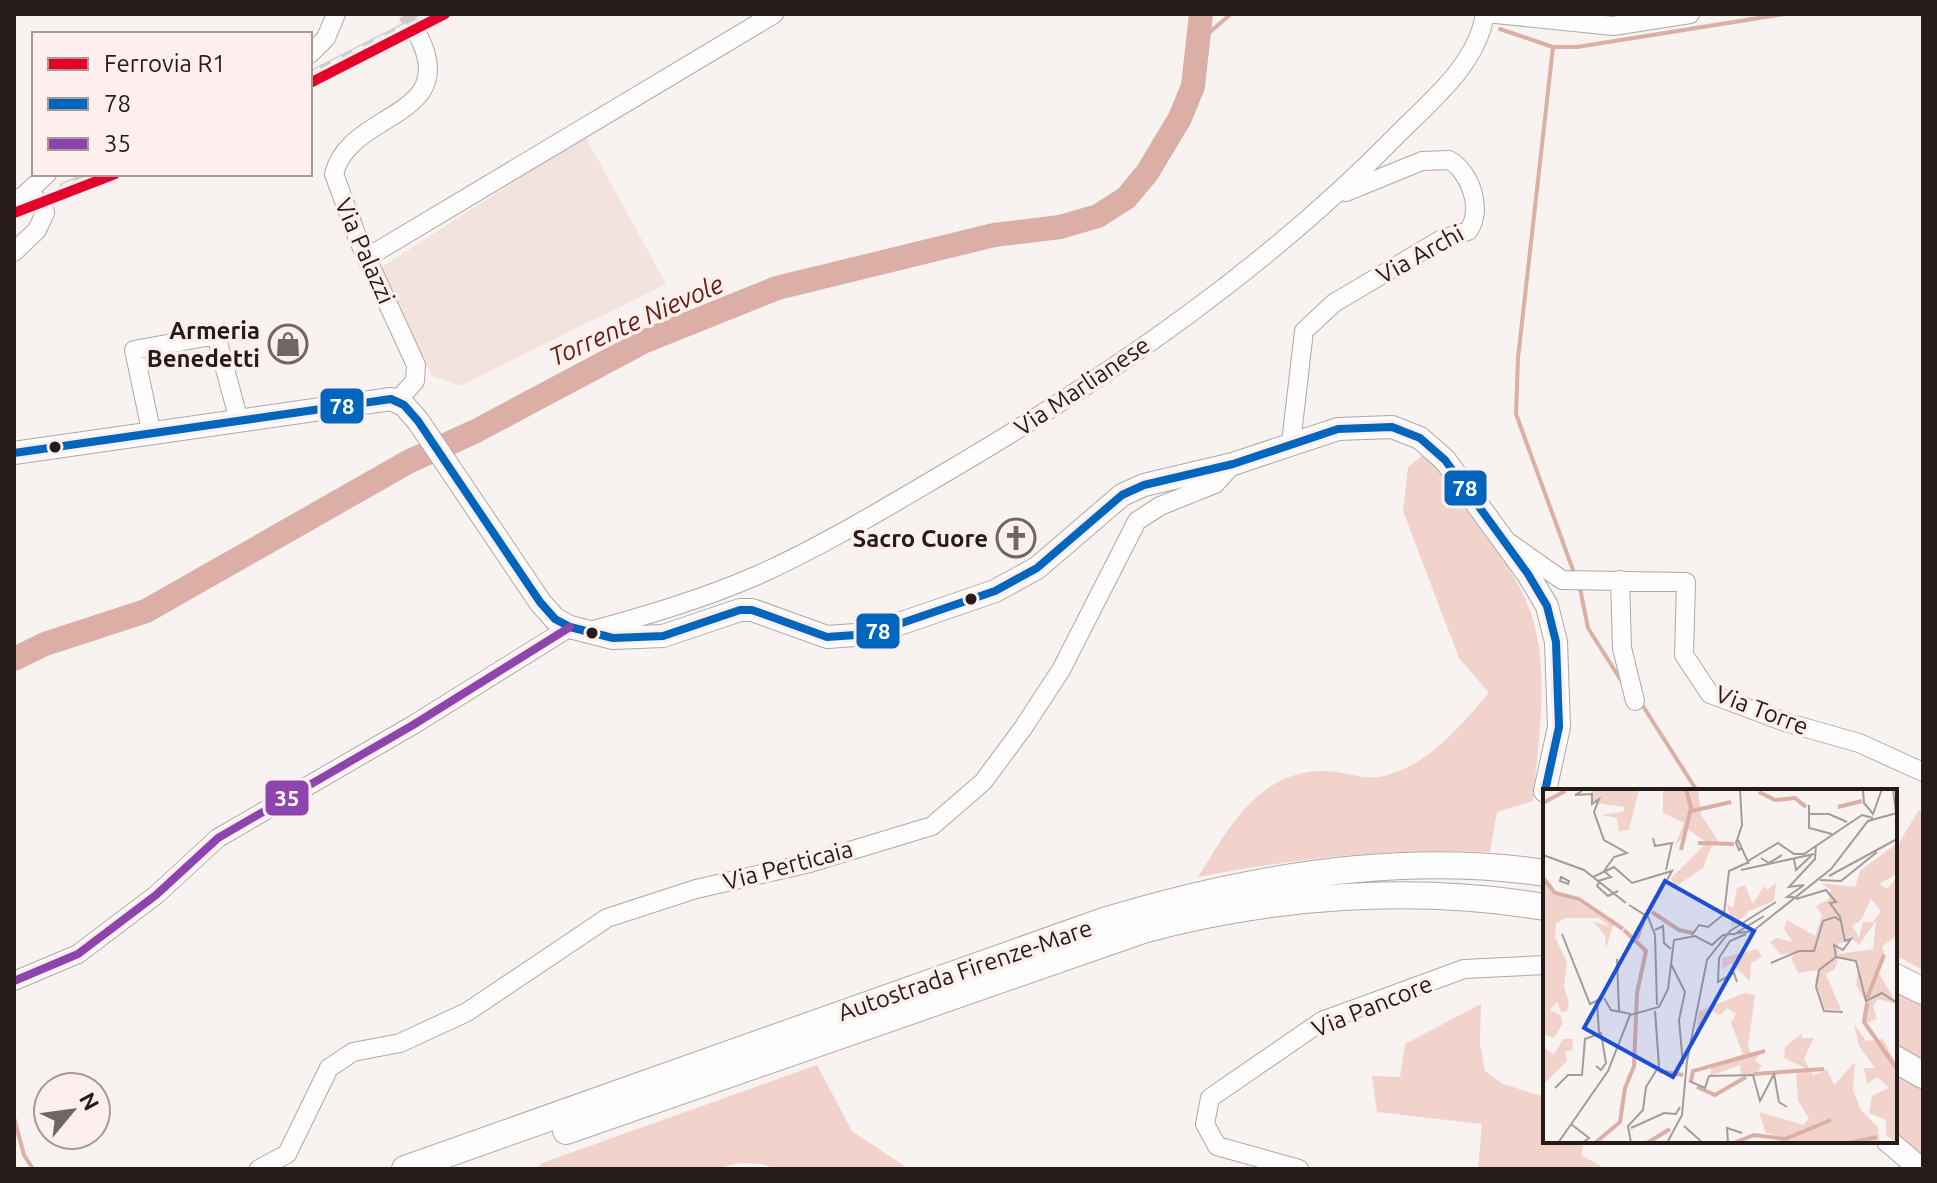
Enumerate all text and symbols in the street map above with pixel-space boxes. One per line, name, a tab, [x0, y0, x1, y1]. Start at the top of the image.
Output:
legend	[32, 32, 312, 176]
text: Ferrovia R1	[104, 50, 226, 77]
text: 78	[104, 90, 131, 117]
text: 35	[104, 130, 131, 157]
street label: Via Palazzi	[330, 194, 400, 308]
street label: Via Archi	[1372, 219, 1468, 289]
water label: Torrente Nievole	[545, 269, 727, 371]
place label: Armeria Benedetti	[147, 317, 260, 372]
shop icon: Armeria Benedetti	[267, 323, 309, 365]
street label: Via Marlianese	[1009, 331, 1155, 441]
line badge: 78	[319, 387, 365, 425]
text: 78	[330, 393, 354, 418]
unlabelled marker	[47, 439, 63, 455]
line badge: 78	[1443, 469, 1488, 507]
text: 78	[1453, 475, 1477, 500]
church icon: Sacro Cuore	[995, 517, 1037, 559]
place label: Sacro Cuore	[852, 525, 988, 552]
unlabelled marker	[963, 591, 979, 607]
line badge: 78	[855, 612, 901, 650]
text: 78	[866, 618, 890, 643]
unlabelled marker	[584, 625, 600, 641]
street label: Via Torre	[1712, 680, 1812, 740]
line badge: 35	[264, 779, 310, 817]
text: 35	[275, 785, 299, 810]
inset map	[1543, 789, 1897, 1143]
street label: Via Perticaia	[720, 835, 856, 895]
street label: Autostrada Firenze-Mare	[834, 914, 1096, 1026]
street label: Via Pancore	[1308, 970, 1436, 1042]
north arrow	[32, 1071, 112, 1151]
text: N	[75, 1088, 105, 1114]

